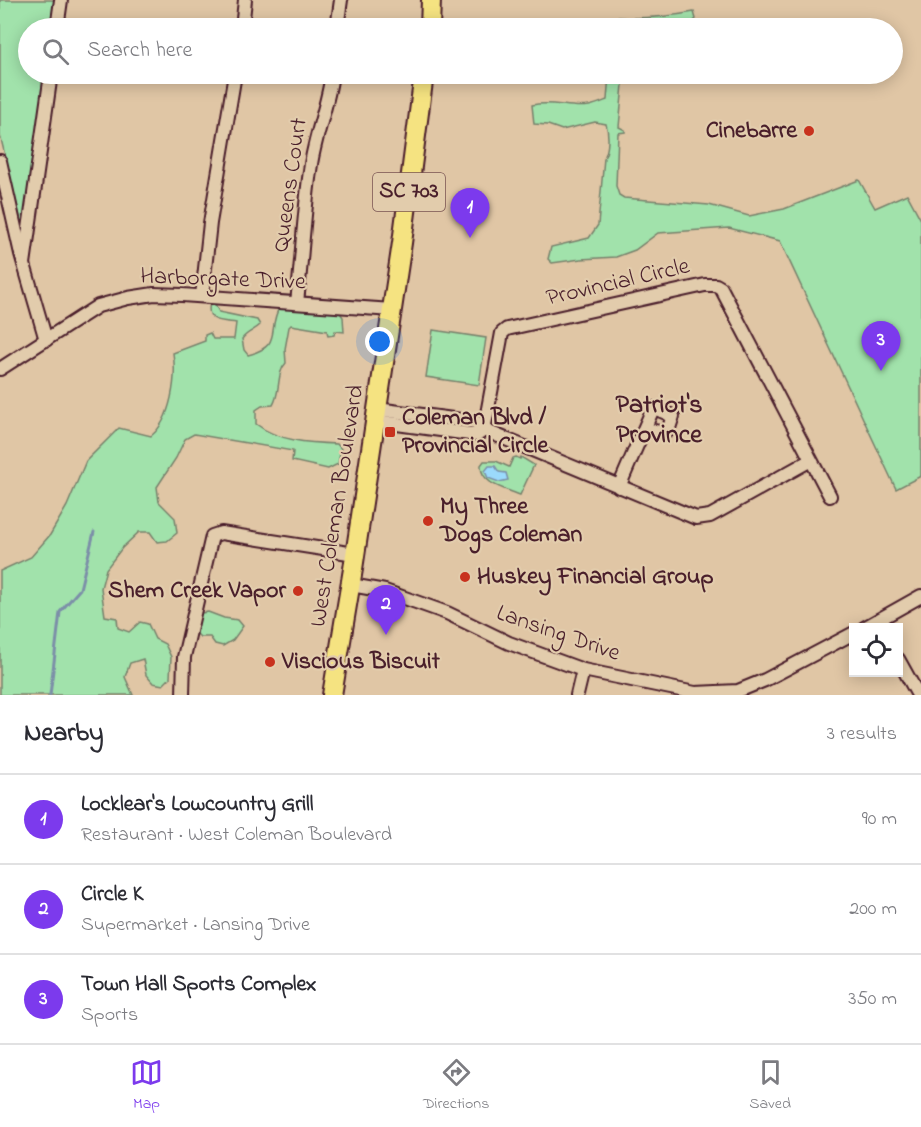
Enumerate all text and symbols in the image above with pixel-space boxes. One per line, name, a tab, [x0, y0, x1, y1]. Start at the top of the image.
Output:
search box	[18, 18, 903, 84]
icon: search	[39, 35, 72, 68]
text: Search here	[87, 35, 192, 67]
place label: Cinebarre	[706, 114, 798, 149]
street label: Queens Court	[264, 115, 318, 255]
marker: Cinebarre	[802, 124, 816, 138]
road number: SC 703	[373, 173, 445, 211]
pin: 1	[450, 188, 490, 238]
street label: Provincial Circle	[543, 249, 693, 316]
street label: Harborgate Drive	[140, 260, 307, 300]
pin: 3	[862, 322, 900, 371]
your location	[365, 327, 394, 356]
street label: West Coleman Boulevard	[302, 382, 375, 630]
district label: Patriot's Province	[615, 387, 703, 455]
place label: Coleman Blvd / Provincial Circle	[402, 401, 549, 464]
marker: Coleman Blvd / Provincial Circle	[383, 425, 397, 439]
place label: My Three Dogs Coleman	[439, 490, 582, 554]
marker: My Three Dogs Coleman	[421, 514, 435, 528]
place label: Huskey Financial Group	[477, 560, 714, 596]
marker: Huskey Financial Group	[458, 570, 472, 584]
place label: Shem Creek Vapor	[108, 574, 287, 609]
marker: Shem Creek Vapor	[291, 584, 305, 598]
pin: 2	[366, 586, 406, 635]
street label: Lansing Drive	[491, 596, 625, 672]
map controls	[849, 623, 903, 677]
button: locate	[849, 623, 903, 677]
place label: Viscious Biscuit	[281, 645, 441, 680]
marker: Viscious Biscuit	[263, 655, 277, 669]
text: Nearby	[24, 715, 103, 753]
text: 3 results	[827, 720, 897, 749]
text: Locklear's Lowcountry Grill	[81, 789, 314, 821]
text: 1	[40, 805, 47, 834]
text: 90 m	[862, 805, 897, 834]
text: Restaurant · West Coleman Boulevard	[81, 821, 392, 850]
text: Circle K	[81, 879, 143, 911]
text: 2	[39, 895, 48, 924]
text: 200 m	[849, 895, 897, 924]
text: Supermarket · Lansing Drive	[81, 911, 310, 940]
text: Town Hall Sports Complex	[81, 969, 316, 1001]
text: 3	[39, 985, 48, 1014]
text: 350 m	[848, 985, 897, 1014]
text: Sports	[81, 1001, 138, 1030]
tab: Map	[130, 1056, 163, 1116]
tab: Directions	[423, 1056, 489, 1116]
tab: Saved	[749, 1056, 791, 1116]

